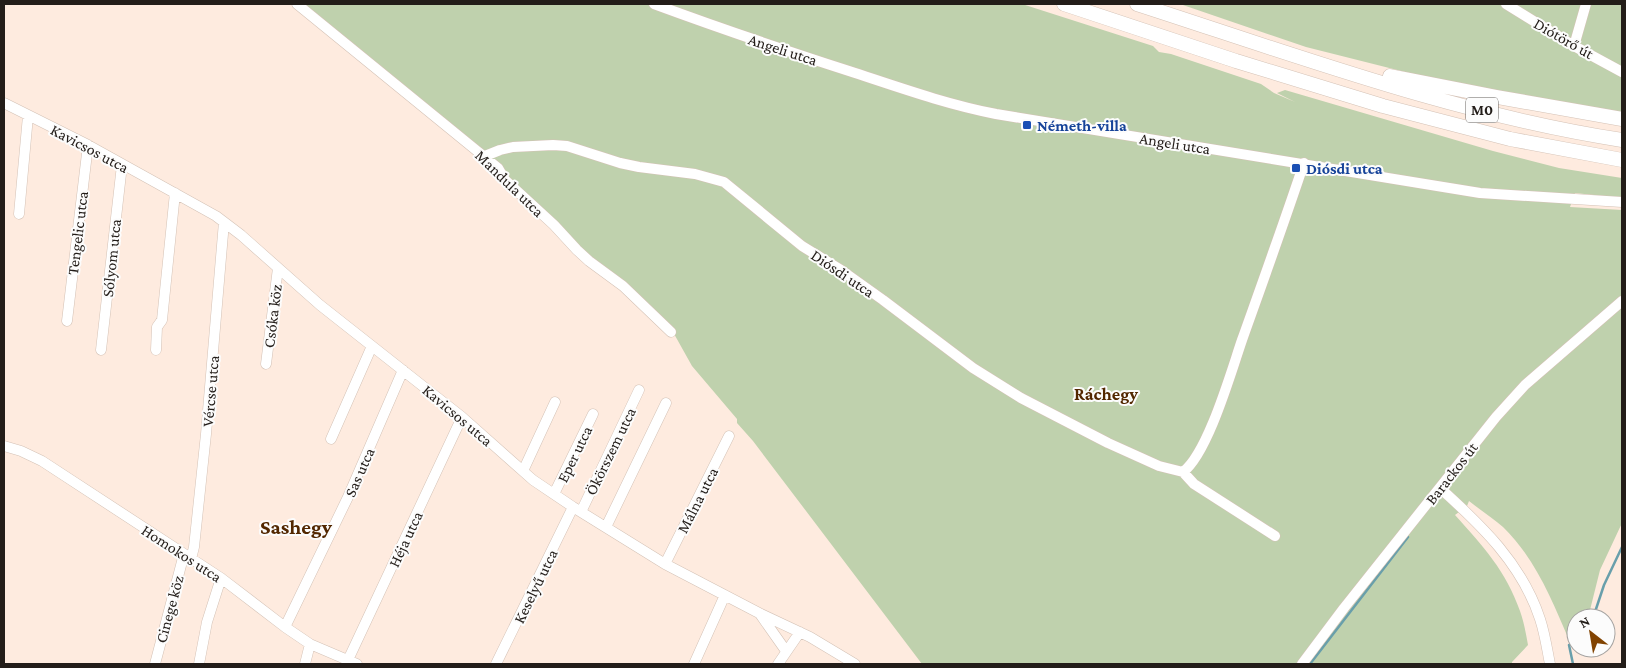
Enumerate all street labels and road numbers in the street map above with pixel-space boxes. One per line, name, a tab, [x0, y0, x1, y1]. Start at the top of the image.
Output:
street label: Diótörő út	[1531, 15, 1597, 63]
street label: Angeli utca	[746, 30, 820, 70]
road number: M0	[1466, 98, 1498, 122]
street label: Kavicsos utca	[48, 121, 132, 176]
street label: Angeli utca	[1138, 130, 1212, 159]
street label: Mandula utca	[472, 147, 548, 221]
street label: Tengelic utca	[64, 190, 92, 276]
street label: Sólyom utca	[99, 218, 125, 298]
street label: Diósdi utca	[808, 246, 878, 301]
street label: Csóka köz	[260, 283, 285, 349]
street label: Vércse utca	[199, 354, 222, 427]
street label: Kavicsos utca	[419, 381, 496, 450]
street label: Ökörszem utca	[582, 404, 639, 498]
street label: Eper utca	[554, 423, 597, 486]
street label: Barackos út	[1422, 438, 1481, 508]
street label: Sas utca	[341, 445, 378, 499]
street label: Málna utca	[674, 464, 722, 536]
street label: Héja utca	[385, 508, 427, 570]
street label: Homokos utca	[139, 521, 225, 586]
street label: Keselyű utca	[510, 546, 562, 626]
street label: Cinege köz	[152, 573, 188, 645]

